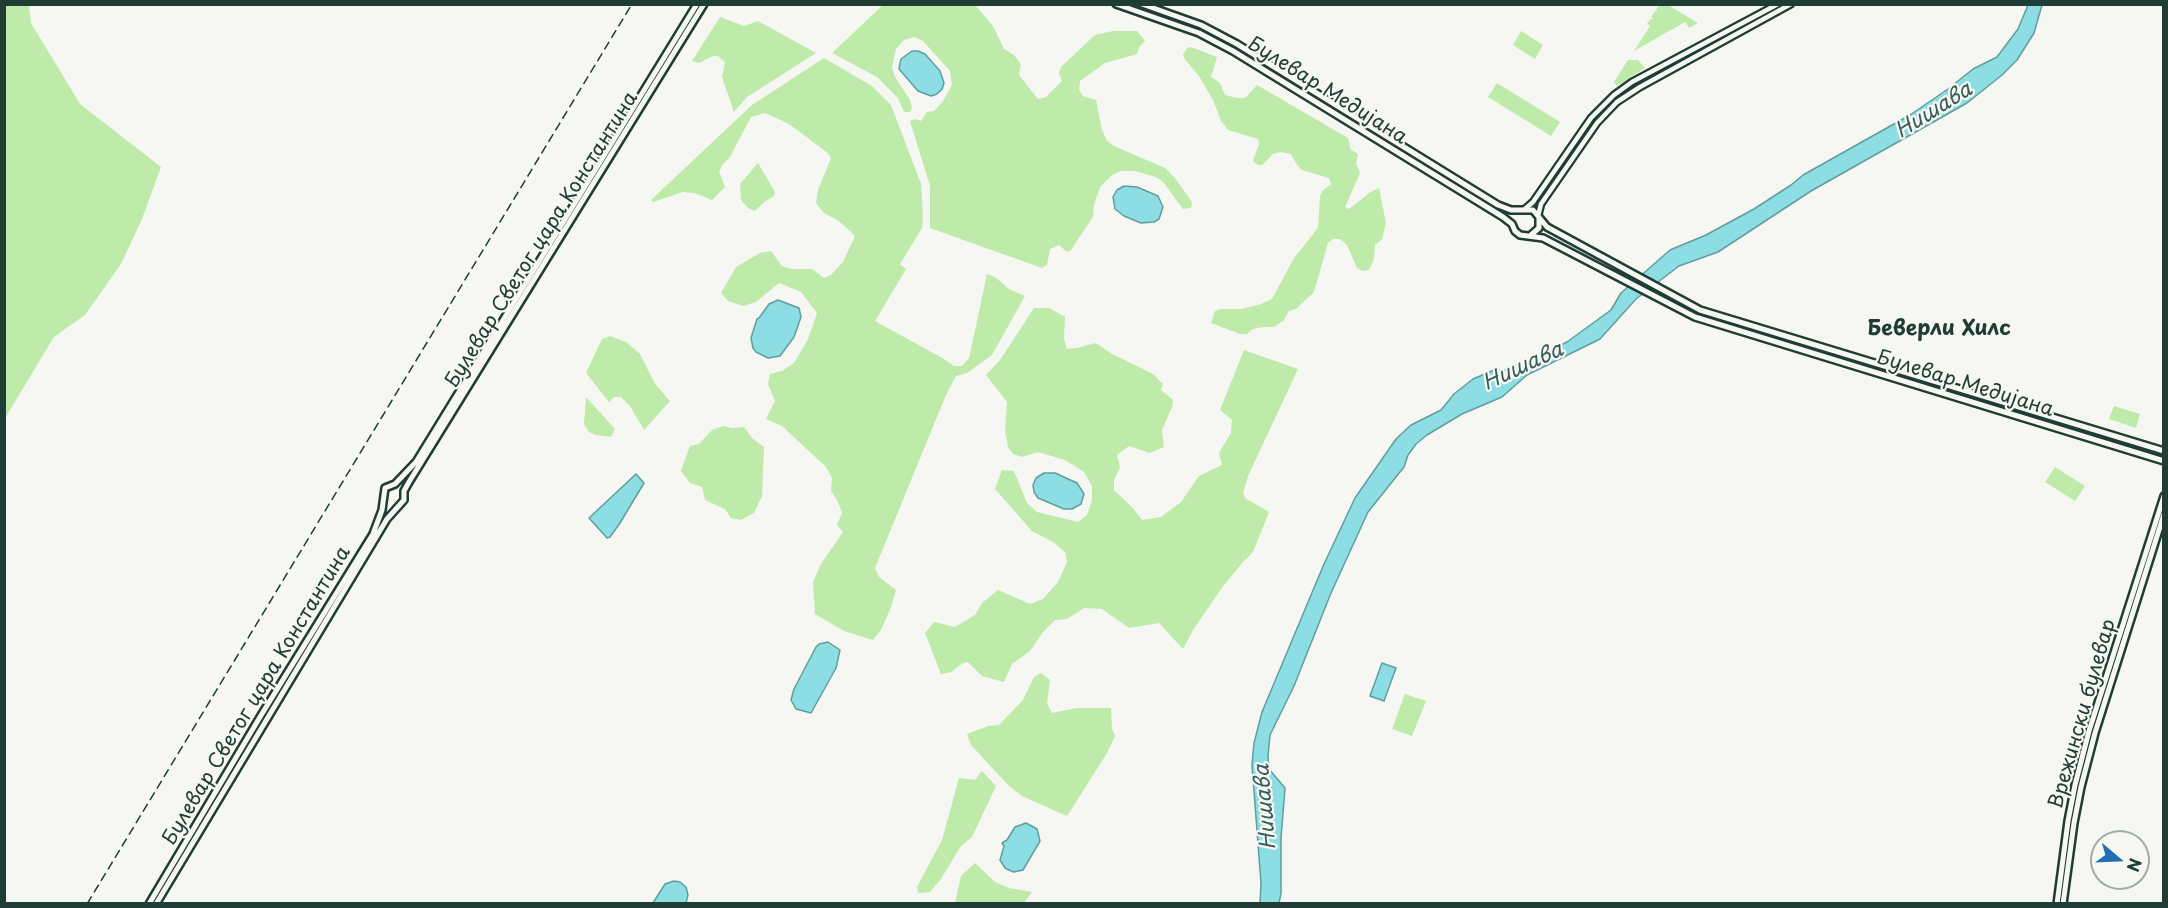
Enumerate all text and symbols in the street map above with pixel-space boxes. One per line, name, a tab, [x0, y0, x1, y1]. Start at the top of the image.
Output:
street label: Булевар Медијана	[1243, 32, 1411, 150]
water label: Нишава	[1891, 78, 1977, 144]
street label: Булевар Светог цара Константина	[441, 88, 643, 392]
district label: Беверли Хилс	[1867, 316, 2011, 342]
water label: Нишава	[1479, 337, 1567, 397]
street label: Булевар Медијана	[1874, 346, 2056, 422]
street label: Булевар Светог цара Константина	[158, 542, 356, 850]
street label: Врежински булевар	[2044, 617, 2122, 811]
water label: Нишава	[1250, 763, 1282, 851]
north arrow	[2090, 830, 2150, 890]
text: N	[2122, 855, 2149, 875]

